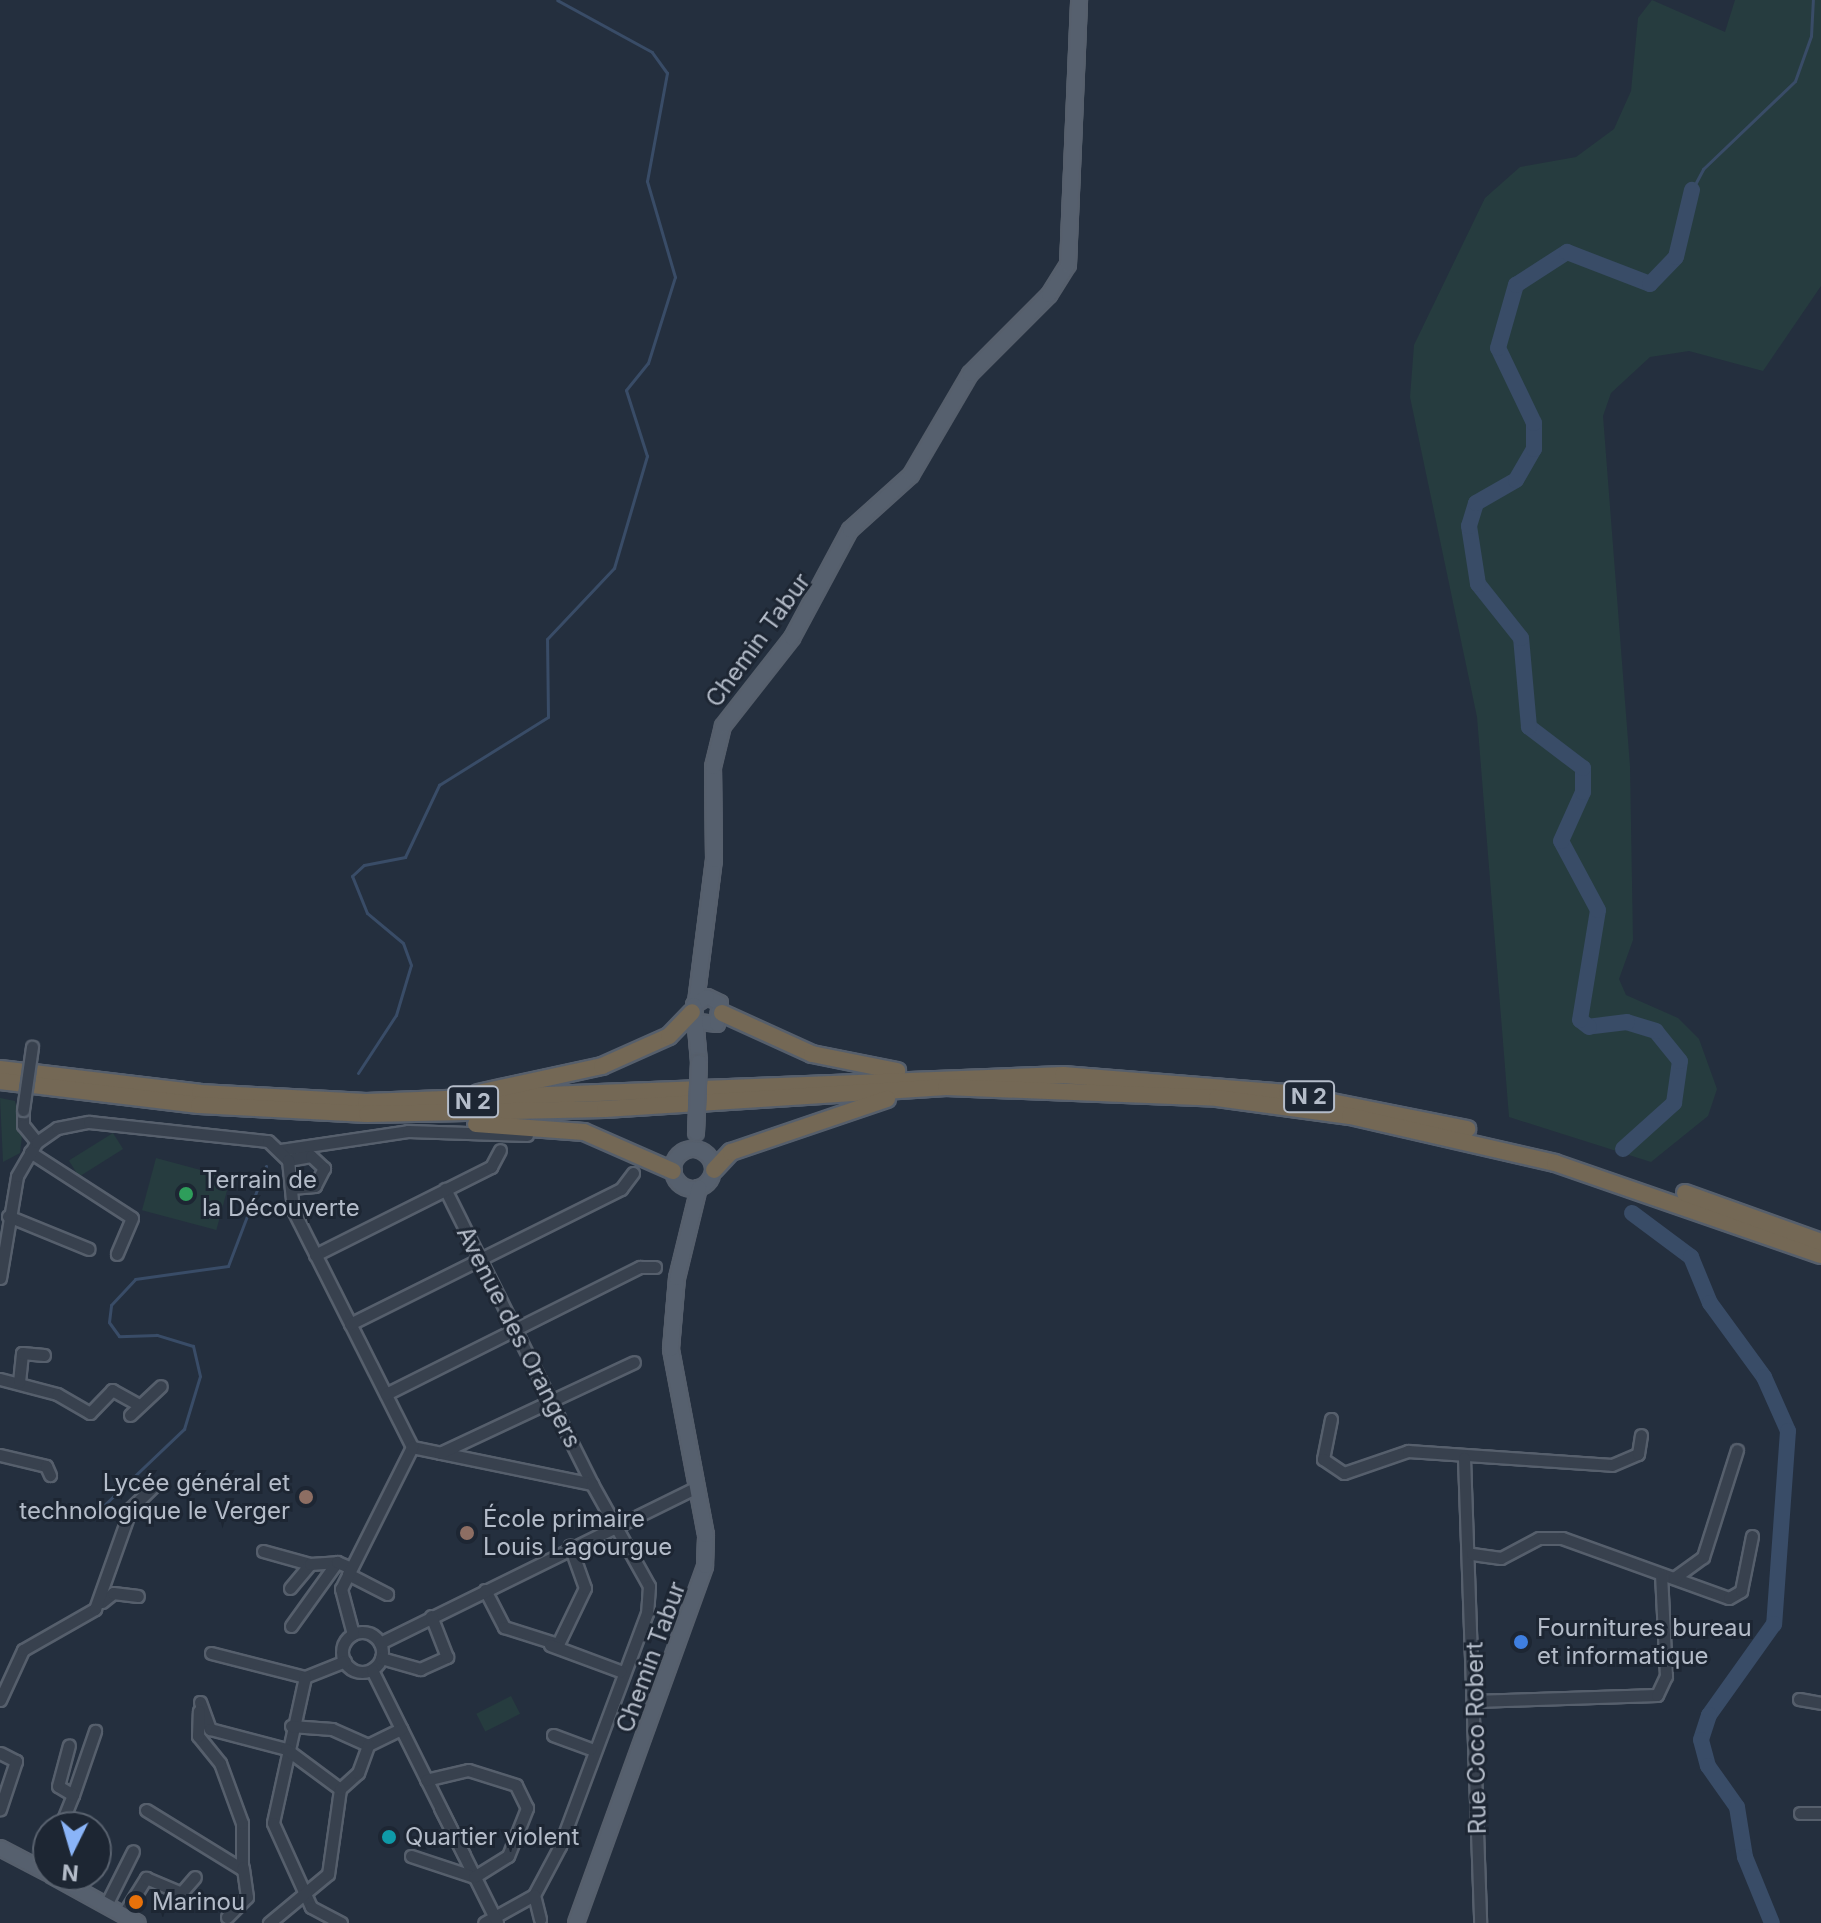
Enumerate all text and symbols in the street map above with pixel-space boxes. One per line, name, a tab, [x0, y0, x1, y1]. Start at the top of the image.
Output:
street label: Chemin Tabur	[700, 567, 816, 713]
road number: N 2	[1283, 1079, 1335, 1115]
road number: N 2	[447, 1084, 499, 1120]
place label: Terrain de la Découverte	[202, 1166, 360, 1222]
marker: Terrain de la Découverte	[177, 1185, 195, 1203]
street label: Avenue des Orangers	[451, 1221, 587, 1453]
place label: Lycée général et technologique le Verger	[19, 1469, 290, 1525]
marker: Lycée général et technologique le Verger	[297, 1488, 315, 1506]
place label: École primaire Louis Lagourgue	[483, 1505, 672, 1561]
marker: École primaire Louis Lagourgue	[458, 1524, 476, 1542]
street label: Chemin Tabur	[610, 1578, 692, 1736]
place label: Fournitures bureau et informatique	[1537, 1614, 1752, 1670]
marker: Fournitures bureau et informatique	[1512, 1633, 1530, 1651]
street label: Rue Coco Robert	[1460, 1641, 1492, 1835]
north arrow	[32, 1811, 112, 1891]
place label: Quartier violent	[405, 1823, 579, 1851]
marker: Quartier violent	[380, 1828, 398, 1846]
text: N	[61, 1859, 80, 1887]
place label: Marinou	[152, 1888, 245, 1916]
marker: Marinou	[127, 1893, 145, 1911]

